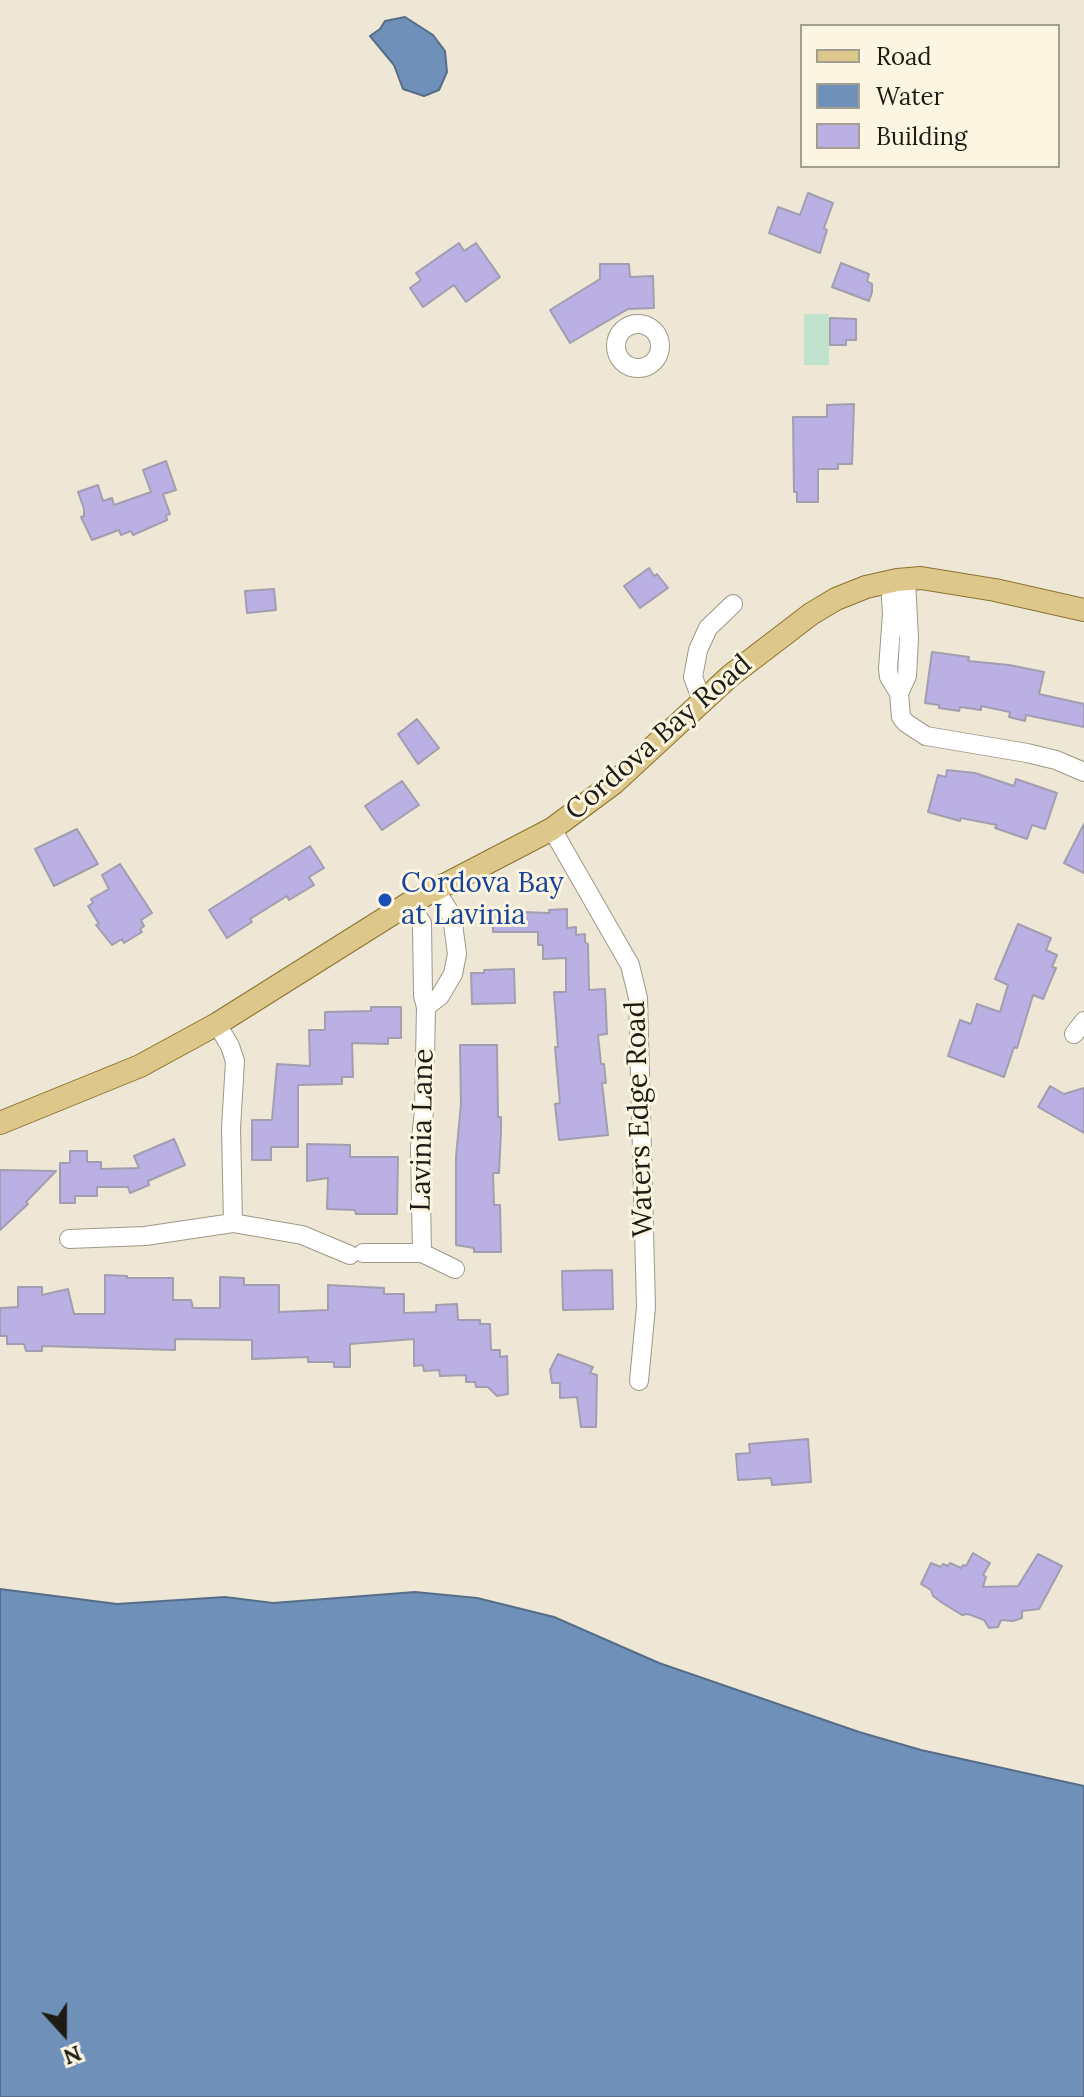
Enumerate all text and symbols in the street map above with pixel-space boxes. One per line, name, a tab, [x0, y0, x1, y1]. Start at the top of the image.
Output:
legend	[800, 24, 1060, 168]
text: Road	[876, 41, 932, 72]
text: Water	[876, 81, 944, 112]
text: Building	[876, 121, 967, 152]
street label: Cordova Bay Road	[559, 648, 759, 828]
place label: Cordova Bay at Lavinia	[401, 867, 564, 933]
marker: Cordova Bay at Lavinia	[376, 891, 394, 909]
street label: Waters Edge Road	[619, 1000, 661, 1238]
street label: Lavinia Lane	[405, 1048, 441, 1212]
north arrow	[24, 1993, 104, 2073]
text: N	[60, 2039, 86, 2072]

